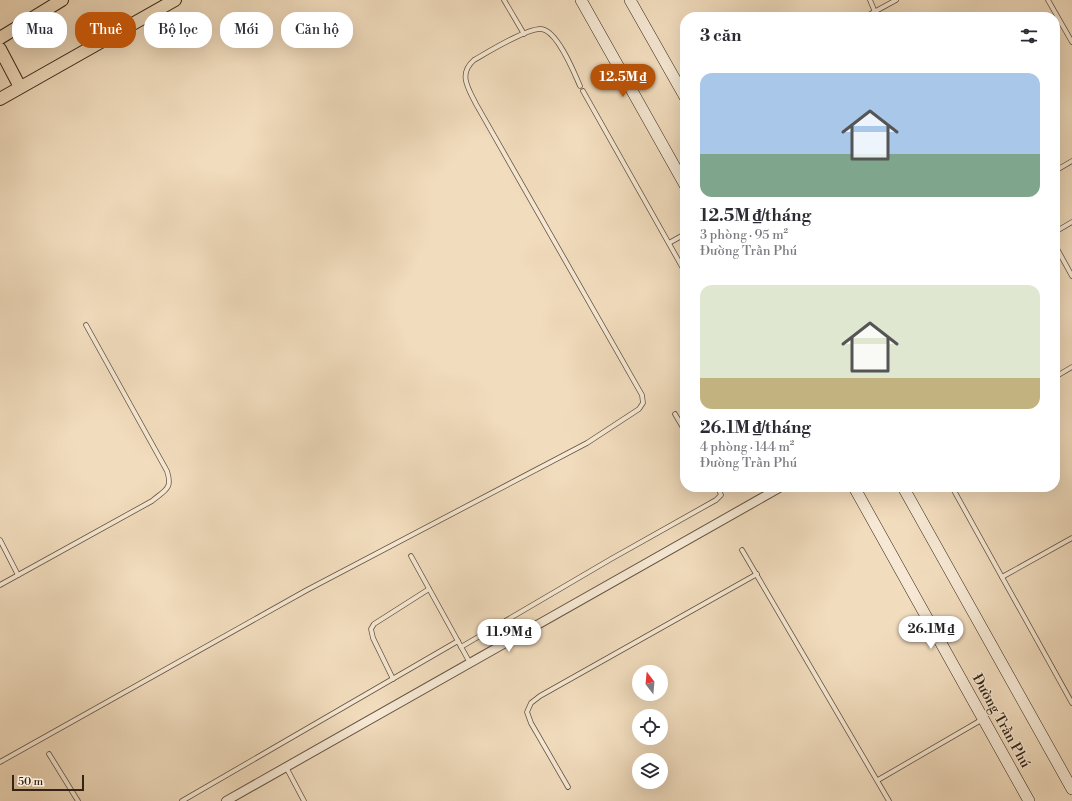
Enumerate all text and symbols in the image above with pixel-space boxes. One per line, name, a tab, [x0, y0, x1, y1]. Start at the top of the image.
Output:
chip: Mua	[12, 12, 67, 48]
chip: Thuê	[75, 12, 136, 48]
chip: Bộ lọc	[144, 12, 212, 48]
chip: Mới	[220, 12, 273, 48]
chip: Căn hộ	[281, 12, 353, 48]
text: 3 căn	[700, 25, 741, 47]
icon: filters	[1018, 25, 1040, 47]
pin: 12.5M ₫	[586, 64, 660, 98]
text: 12.5M ₫	[599, 69, 647, 85]
icon: home	[834, 99, 906, 171]
text: 12.5M ₫/tháng	[700, 205, 811, 227]
text: 3 phòng · 95 m²	[700, 227, 788, 243]
text: Đường Trần Phú	[700, 243, 797, 259]
icon: home	[834, 311, 906, 383]
text: 26.1M ₫/tháng	[700, 417, 811, 439]
text: 4 phòng · 144 m²	[700, 439, 794, 455]
text: Đường Trần Phú	[700, 455, 797, 471]
pin: 26.1M ₫	[894, 616, 968, 650]
pin: 11.9M ₫	[472, 619, 546, 653]
text: 26.1M ₫	[907, 621, 955, 637]
text: 11.9M ₫	[486, 624, 532, 640]
north arrow	[632, 665, 668, 701]
map controls	[632, 665, 668, 789]
street label: Đường Trần Phú	[968, 671, 1034, 771]
button: locate	[632, 709, 668, 745]
button: layers	[632, 753, 668, 789]
scale bar	[12, 773, 84, 792]
text: 50 m	[18, 775, 43, 789]

